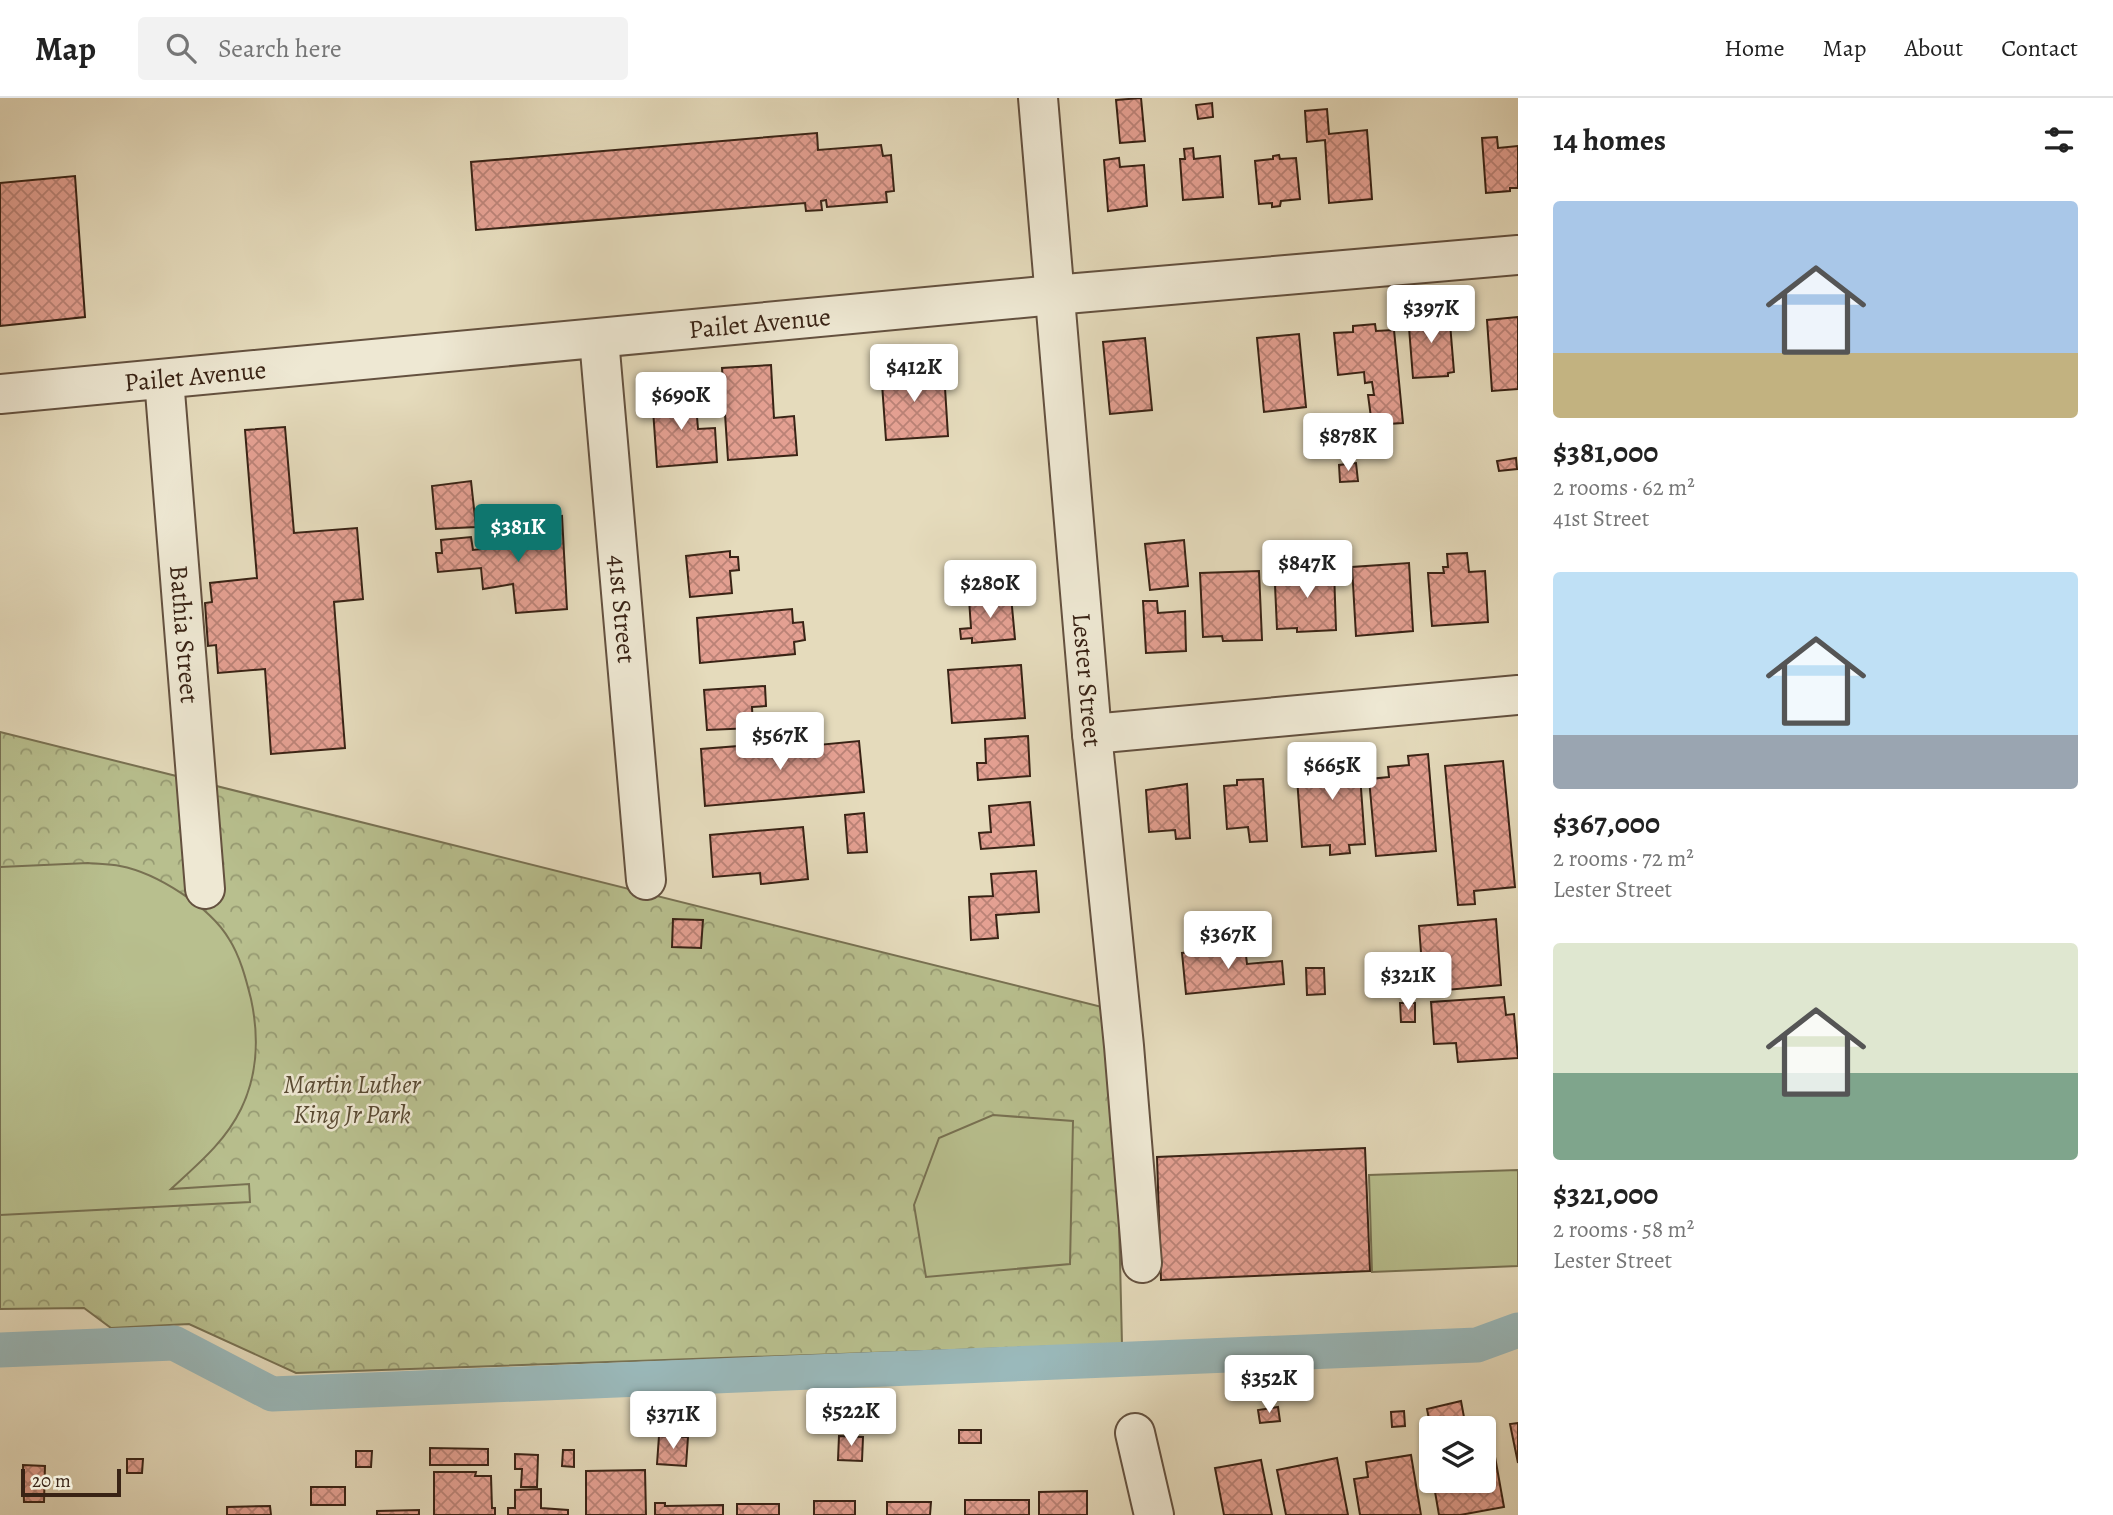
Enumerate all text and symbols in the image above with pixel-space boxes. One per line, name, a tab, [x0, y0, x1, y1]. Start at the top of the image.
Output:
search box	[138, 17, 628, 80]
text: Map	[35, 26, 96, 71]
icon: search	[162, 29, 200, 67]
text: Search here	[218, 31, 342, 66]
text: Home	[1724, 32, 1785, 64]
text: Map	[1823, 32, 1867, 64]
text: About	[1905, 32, 1963, 64]
text: Contact	[2001, 32, 2078, 64]
text: 14 homes	[1553, 120, 1666, 160]
icon: filters	[2040, 121, 2078, 159]
icon: home	[1753, 247, 1879, 373]
pin: $397K	[1382, 286, 1480, 345]
text: $397K	[1403, 292, 1459, 323]
street label: Pailet Avenue	[687, 299, 832, 347]
pin: $412K	[865, 344, 963, 404]
text: $412K	[886, 351, 942, 382]
street label: Pailet Avenue	[123, 352, 268, 400]
pin: $690K	[632, 372, 730, 432]
text: $690K	[652, 379, 710, 410]
pin: $878K	[1299, 414, 1397, 473]
text: $878K	[1319, 420, 1377, 451]
text: $381,000	[1553, 432, 1658, 472]
text: 2 rooms · 62 m²	[1553, 472, 1695, 503]
text: 41st Street	[1553, 503, 1649, 534]
pin: $381K	[469, 504, 567, 564]
text: $381K	[491, 511, 546, 542]
pin: $847K	[1258, 540, 1356, 600]
text: $847K	[1278, 547, 1336, 578]
street label: 41st Street	[600, 553, 645, 665]
pin: $280K	[941, 560, 1039, 620]
street label: Bathia Street	[162, 564, 208, 705]
text: $280K	[960, 567, 1020, 598]
street label: Lester Street	[1064, 611, 1111, 749]
icon: home	[1753, 618, 1879, 744]
pin: $567K	[731, 712, 829, 772]
text: $567K	[752, 719, 808, 750]
pin: $665K	[1283, 742, 1381, 802]
text: $665K	[1303, 749, 1361, 780]
text: $367,000	[1553, 803, 1660, 843]
text: 2 rooms · 72 m²	[1553, 843, 1694, 874]
text: Lester Street	[1553, 874, 1672, 905]
pin: $367K	[1179, 912, 1277, 971]
text: $367K	[1200, 918, 1256, 949]
pin: $321K	[1359, 953, 1457, 1012]
text: $321K	[1380, 959, 1436, 990]
icon: home	[1753, 989, 1879, 1115]
park label: Martin Luther King Jr Park	[284, 1067, 421, 1132]
text: $321,000	[1553, 1174, 1658, 1214]
text: 2 rooms · 58 m²	[1553, 1214, 1694, 1245]
text: Lester Street	[1553, 1245, 1672, 1276]
pin: $352K	[1220, 1356, 1318, 1415]
text: $352K	[1241, 1362, 1297, 1393]
pin: $522K	[802, 1388, 900, 1448]
pin: $371K	[624, 1392, 722, 1451]
text: $522K	[822, 1395, 880, 1426]
text: $371K	[646, 1398, 700, 1429]
map controls	[1419, 1416, 1496, 1493]
button: layers	[1419, 1416, 1496, 1493]
scale bar	[21, 1466, 121, 1498]
text: 20 m	[32, 1468, 71, 1494]

